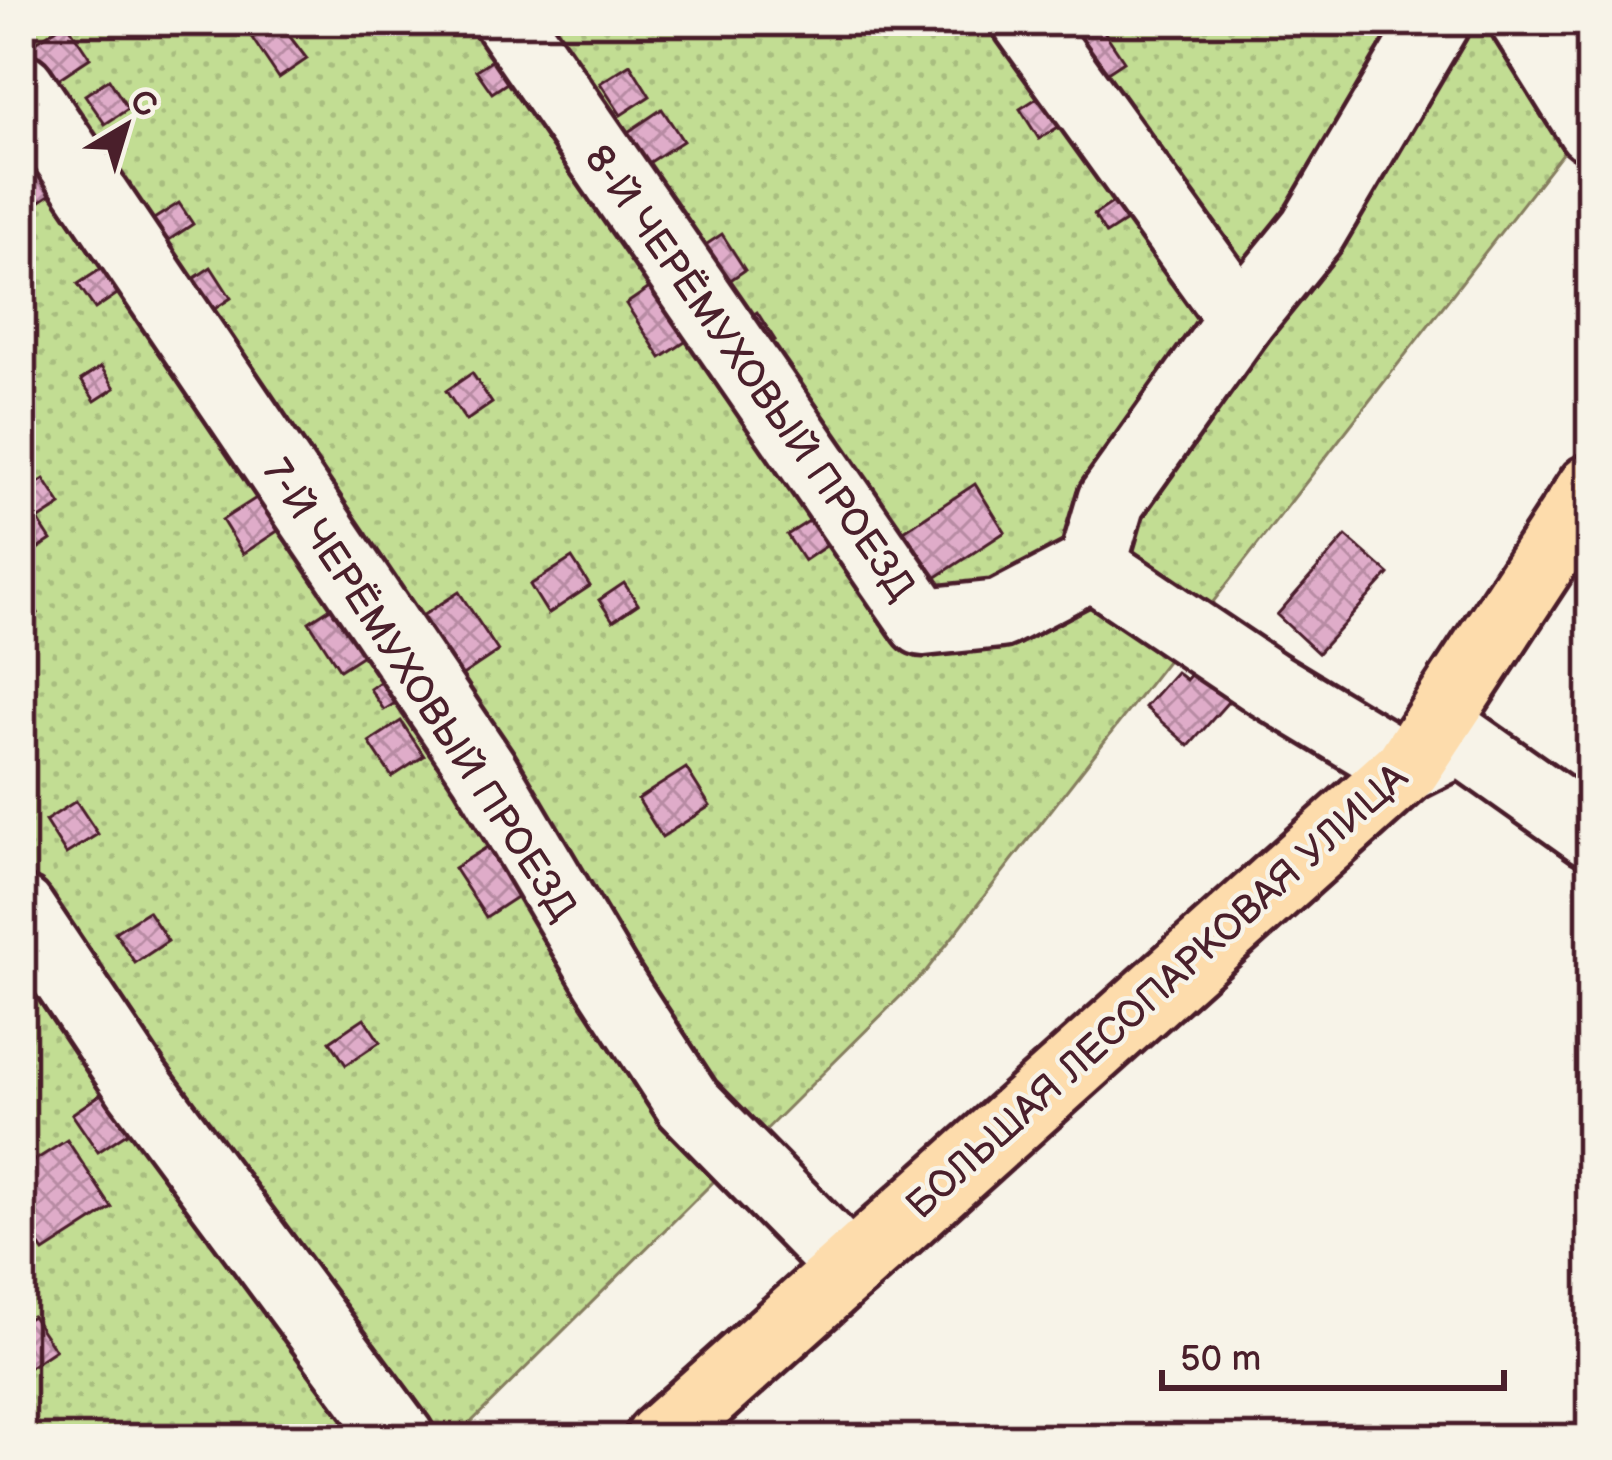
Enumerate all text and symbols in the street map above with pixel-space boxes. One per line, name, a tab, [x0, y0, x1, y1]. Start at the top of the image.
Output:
north arrow	[66, 66, 186, 186]
text: С	[122, 81, 165, 127]
street label: 8-Й ЧЕРЁМУХОВЫЙ ПРОЕЗД	[574, 137, 924, 610]
street label: 7-Й ЧЕРЁМУХОВЫЙ ПРОЕЗД	[252, 451, 586, 930]
street label: БОЛЬШАЯ ЛЕСОПАРКОВАЯ УЛИЦА	[898, 754, 1418, 1229]
scale bar	[1162, 1316, 1504, 1390]
text: 50 m	[1180, 1338, 1261, 1381]

